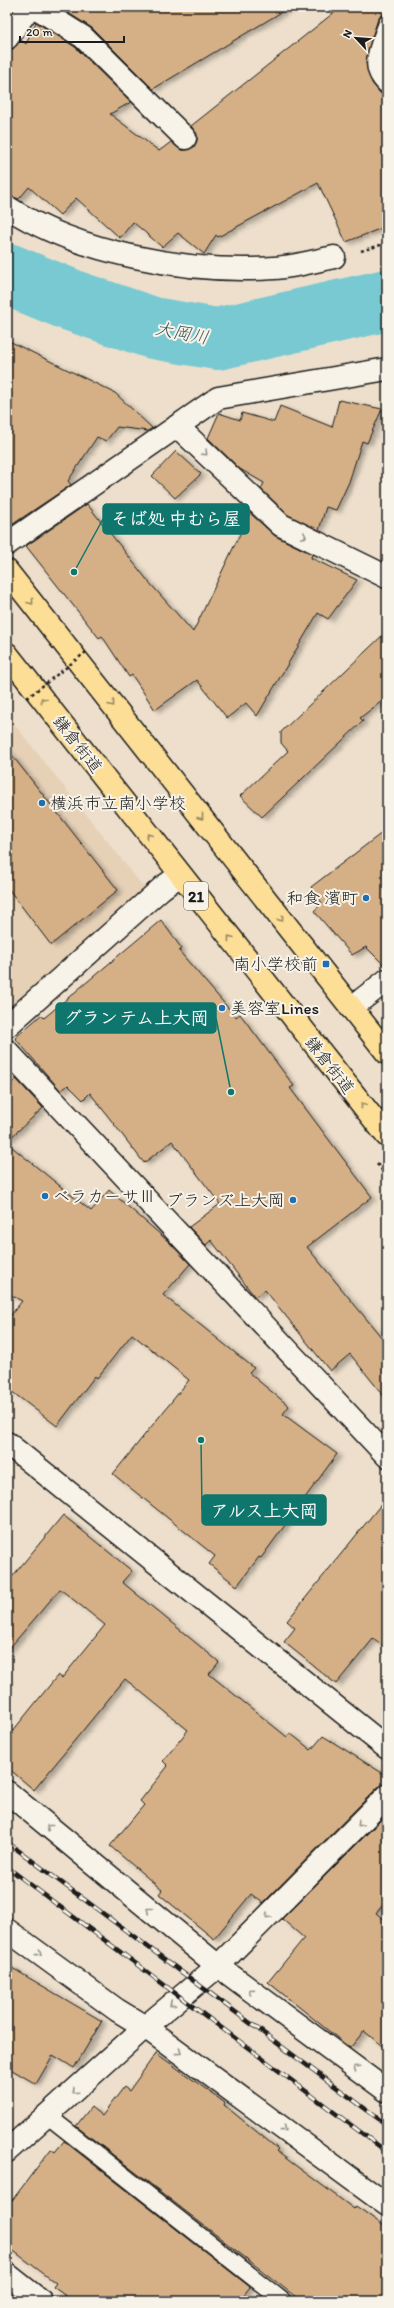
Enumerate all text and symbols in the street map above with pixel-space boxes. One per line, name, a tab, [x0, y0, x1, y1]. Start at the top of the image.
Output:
scale bar	[20, 18, 124, 44]
north arrow	[336, 18, 376, 58]
text: 20 m	[26, 25, 53, 39]
text: N	[340, 28, 355, 40]
water label: 大岡川	[153, 317, 211, 349]
one-way arrow	[200, 448, 208, 456]
callout: そば処 中むら屋	[103, 504, 249, 534]
text: そば処 中むら屋	[111, 508, 241, 530]
one-way arrow	[299, 531, 307, 539]
one-way arrow	[26, 597, 33, 604]
one-way arrow	[41, 698, 48, 705]
one-way arrow	[107, 699, 114, 706]
street label: 鎌倉街道	[49, 711, 107, 777]
place label: 横浜市立南小学校	[50, 793, 186, 813]
marker: 横浜市立南小学校	[37, 798, 47, 808]
one-way arrow	[196, 812, 203, 820]
one-way arrow	[147, 833, 154, 840]
road number: 21	[184, 882, 208, 910]
place label: 和食 濱町	[286, 888, 358, 908]
marker: 和食 濱町	[361, 893, 371, 903]
one-way arrow	[277, 915, 284, 922]
one-way arrow	[227, 935, 234, 942]
place label: 南小学校前	[233, 954, 318, 974]
marker: 南小学校前	[321, 959, 331, 969]
place label: 美容室Lines	[230, 998, 319, 1018]
callout: グランテム上大岡	[56, 1003, 216, 1033]
marker: 美容室Lines	[217, 1003, 227, 1013]
text: グランテム上大岡	[64, 1007, 208, 1029]
street label: 鎌倉街道	[301, 1032, 359, 1098]
one-way arrow	[360, 1103, 367, 1110]
place label: ベラカーサⅢ	[53, 1186, 156, 1206]
place label: ブランズ上大岡	[166, 1190, 285, 1210]
marker: ベラカーサⅢ	[40, 1191, 50, 1201]
marker: ブランズ上大岡	[288, 1195, 298, 1205]
callout: アルス上大岡	[202, 1495, 326, 1525]
text: アルス上大岡	[211, 1500, 317, 1522]
one-way arrow	[357, 1819, 364, 1827]
one-way arrow	[46, 1825, 54, 1832]
one-way arrow	[147, 1907, 154, 1914]
one-way arrow	[265, 1911, 273, 1919]
one-way arrow	[34, 1948, 41, 1955]
one-way arrow	[248, 1988, 255, 1996]
one-way arrow	[170, 2000, 177, 2007]
one-way arrow	[175, 2047, 182, 2054]
one-way arrow	[353, 2066, 360, 2073]
one-way arrow	[73, 2086, 80, 2093]
one-way arrow	[280, 2124, 287, 2132]

